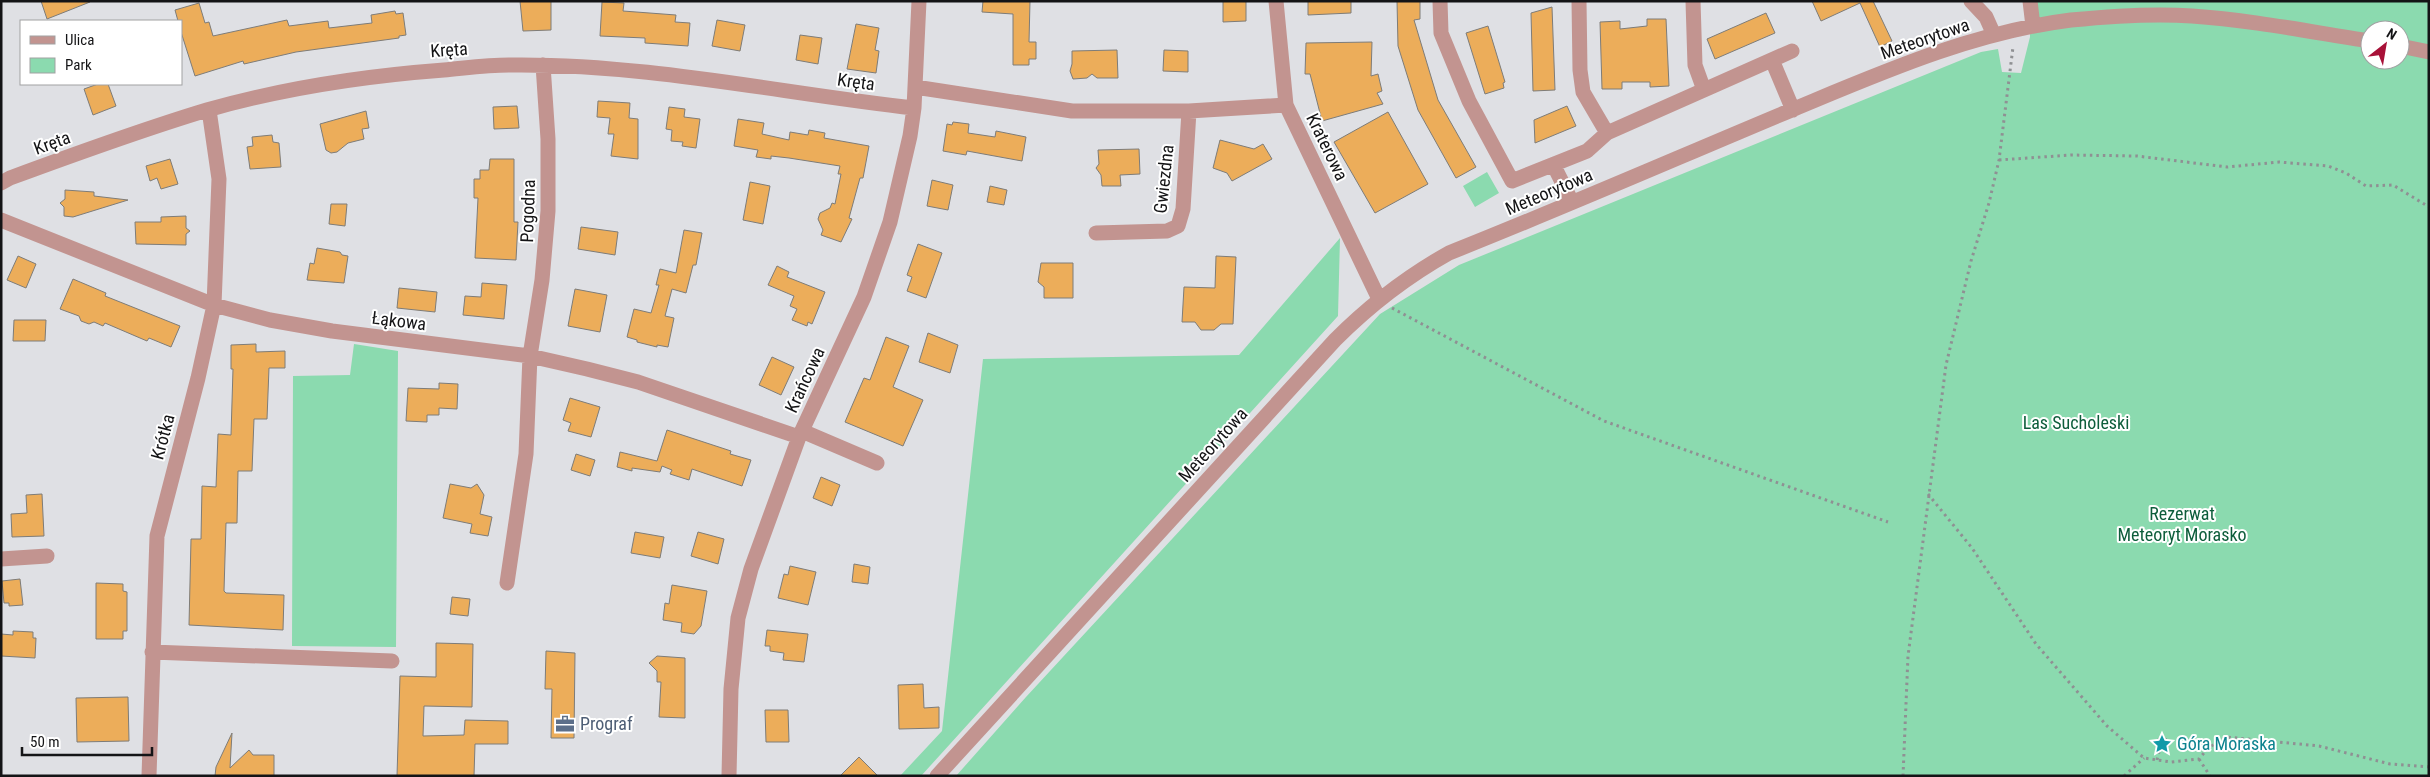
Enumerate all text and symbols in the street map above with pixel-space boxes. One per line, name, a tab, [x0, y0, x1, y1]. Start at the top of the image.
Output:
street label: Meteorytowa	[1878, 14, 1972, 64]
legend	[20, 20, 182, 85]
north arrow	[2360, 20, 2410, 70]
text: N	[2384, 25, 2399, 43]
text: Ulica	[65, 31, 94, 49]
street label: Kręta	[430, 38, 468, 61]
text: Park	[65, 56, 92, 74]
street label: Kręta	[836, 68, 876, 95]
street label: Kraterowa	[1302, 110, 1353, 184]
street label: Kręta	[31, 126, 73, 159]
street label: Gwiezdna	[1149, 144, 1178, 214]
street label: Meteorytowa	[1502, 164, 1595, 219]
street label: Pogodna	[516, 179, 539, 243]
street label: Łąkowa	[371, 307, 427, 334]
street label: Krańcowa	[780, 344, 829, 416]
street label: Meteorytowa	[1174, 403, 1251, 486]
street label: Krótka	[146, 412, 179, 462]
park label: Las Sucholeski	[2023, 412, 2129, 433]
park label: Rezerwat Meteoryt Morasko	[2117, 503, 2247, 545]
office icon: Prograf	[554, 713, 576, 735]
place label: Prograf	[580, 713, 633, 734]
scale bar	[22, 724, 152, 756]
text: 50 m	[30, 733, 60, 751]
place icon: Góra Moraska	[2151, 733, 2173, 755]
place label: Góra Moraska	[2177, 733, 2276, 754]

